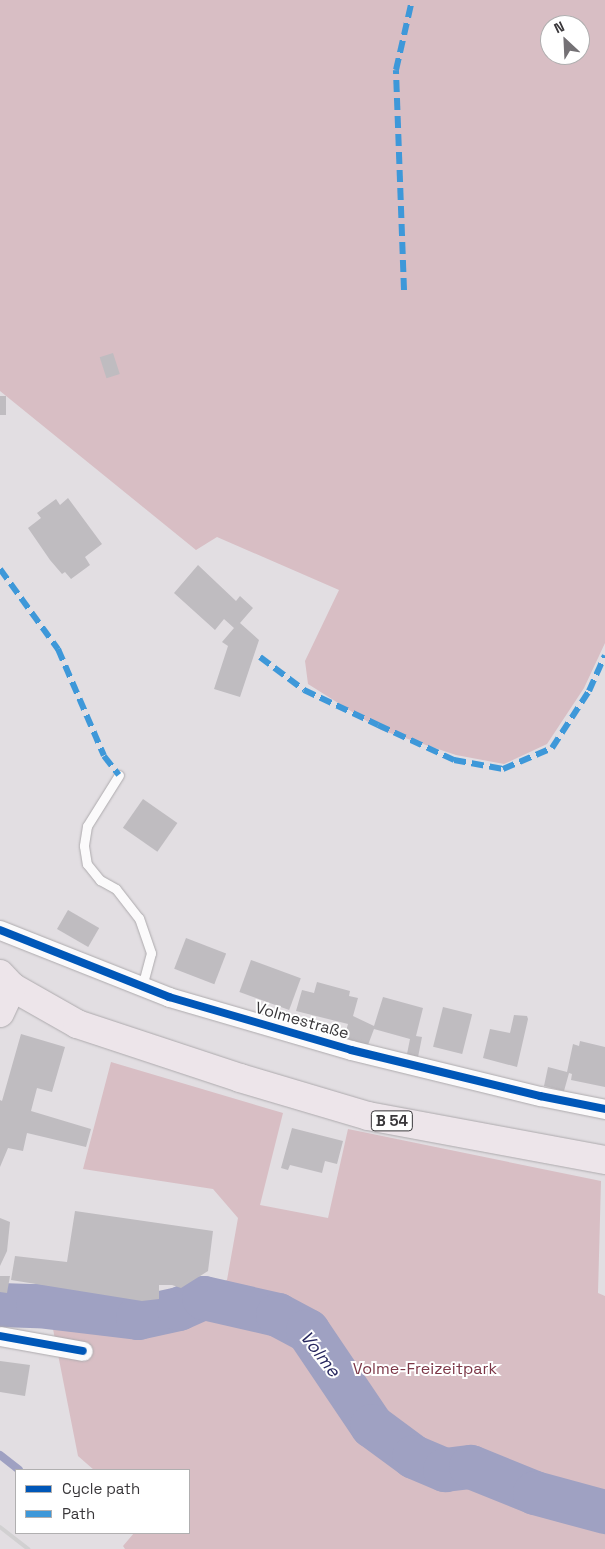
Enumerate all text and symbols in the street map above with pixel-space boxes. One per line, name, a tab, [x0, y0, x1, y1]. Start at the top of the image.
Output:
north arrow	[540, 15, 590, 65]
text: N	[551, 17, 567, 37]
street label: Volmestraße	[253, 998, 351, 1044]
road number: B 54	[371, 1108, 413, 1134]
water label: Volme	[295, 1327, 345, 1381]
park label: Volme-Freizeitpark	[353, 1359, 497, 1379]
legend	[15, 1469, 190, 1534]
text: Cycle path	[62, 1479, 140, 1498]
text: Path	[62, 1504, 95, 1523]

